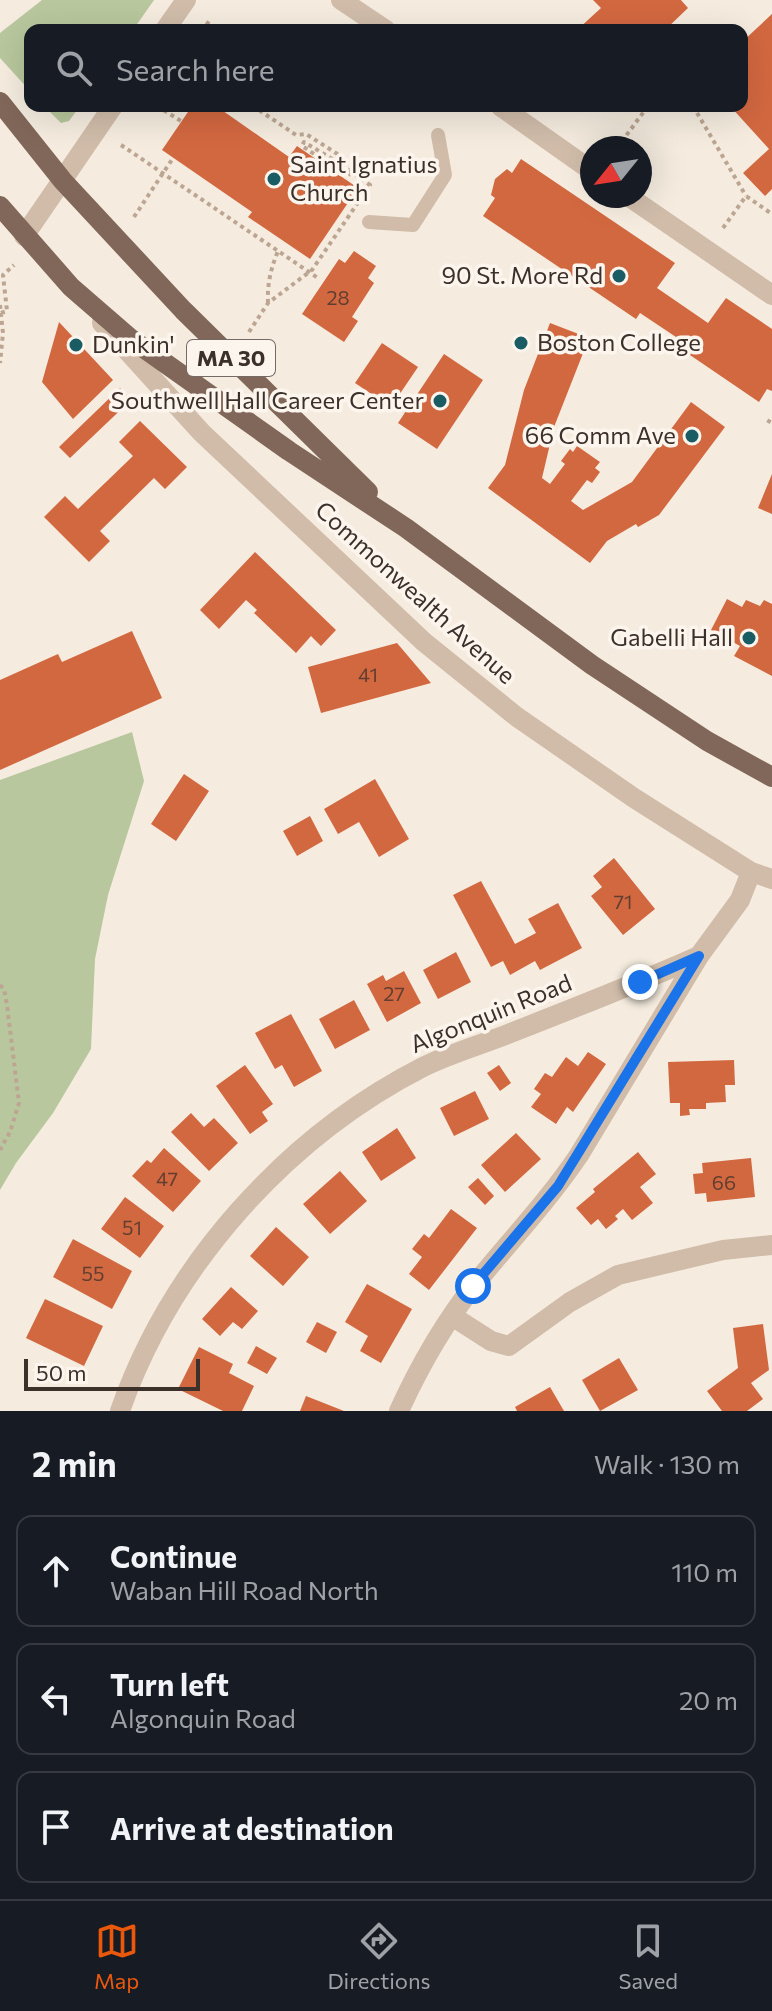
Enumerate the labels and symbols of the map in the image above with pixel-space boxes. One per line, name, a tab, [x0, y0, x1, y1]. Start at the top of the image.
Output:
north arrow	[580, 136, 652, 208]
place label: Saint Ignatius Church	[290, 149, 437, 206]
marker: Saint Ignatius Church	[265, 170, 283, 188]
place label: 90 St. More Rd	[441, 260, 603, 289]
marker: 90 St. More Rd	[610, 267, 628, 285]
house number: 28	[326, 285, 350, 309]
place label: Boston College	[537, 327, 701, 356]
place label: Dunkin'	[92, 329, 175, 358]
marker: Boston College	[512, 334, 530, 352]
marker: Dunkin'	[67, 336, 85, 354]
road number: MA 30	[187, 340, 275, 376]
place label: Southwell Hall Career Center	[111, 385, 424, 414]
marker: Southwell Hall Career Center	[431, 392, 449, 410]
place label: 66 Comm Ave	[525, 420, 676, 449]
marker: 66 Comm Ave	[683, 427, 701, 445]
street label: Commonwealth Avenue	[310, 495, 522, 689]
place label: Gabelli Hall	[610, 622, 733, 651]
marker: Gabelli Hall	[740, 629, 758, 647]
house number: 41	[358, 662, 378, 686]
house number: 71	[613, 889, 633, 913]
route end	[622, 964, 658, 1000]
street label: Algonquin Road	[405, 967, 575, 1058]
house number: 27	[383, 981, 405, 1005]
house number: 47	[156, 1166, 178, 1190]
house number: 66	[712, 1170, 736, 1194]
house number: 51	[122, 1215, 142, 1239]
house number: 55	[82, 1261, 104, 1285]
route start	[455, 1268, 491, 1304]
scale bar	[24, 1355, 200, 1391]

